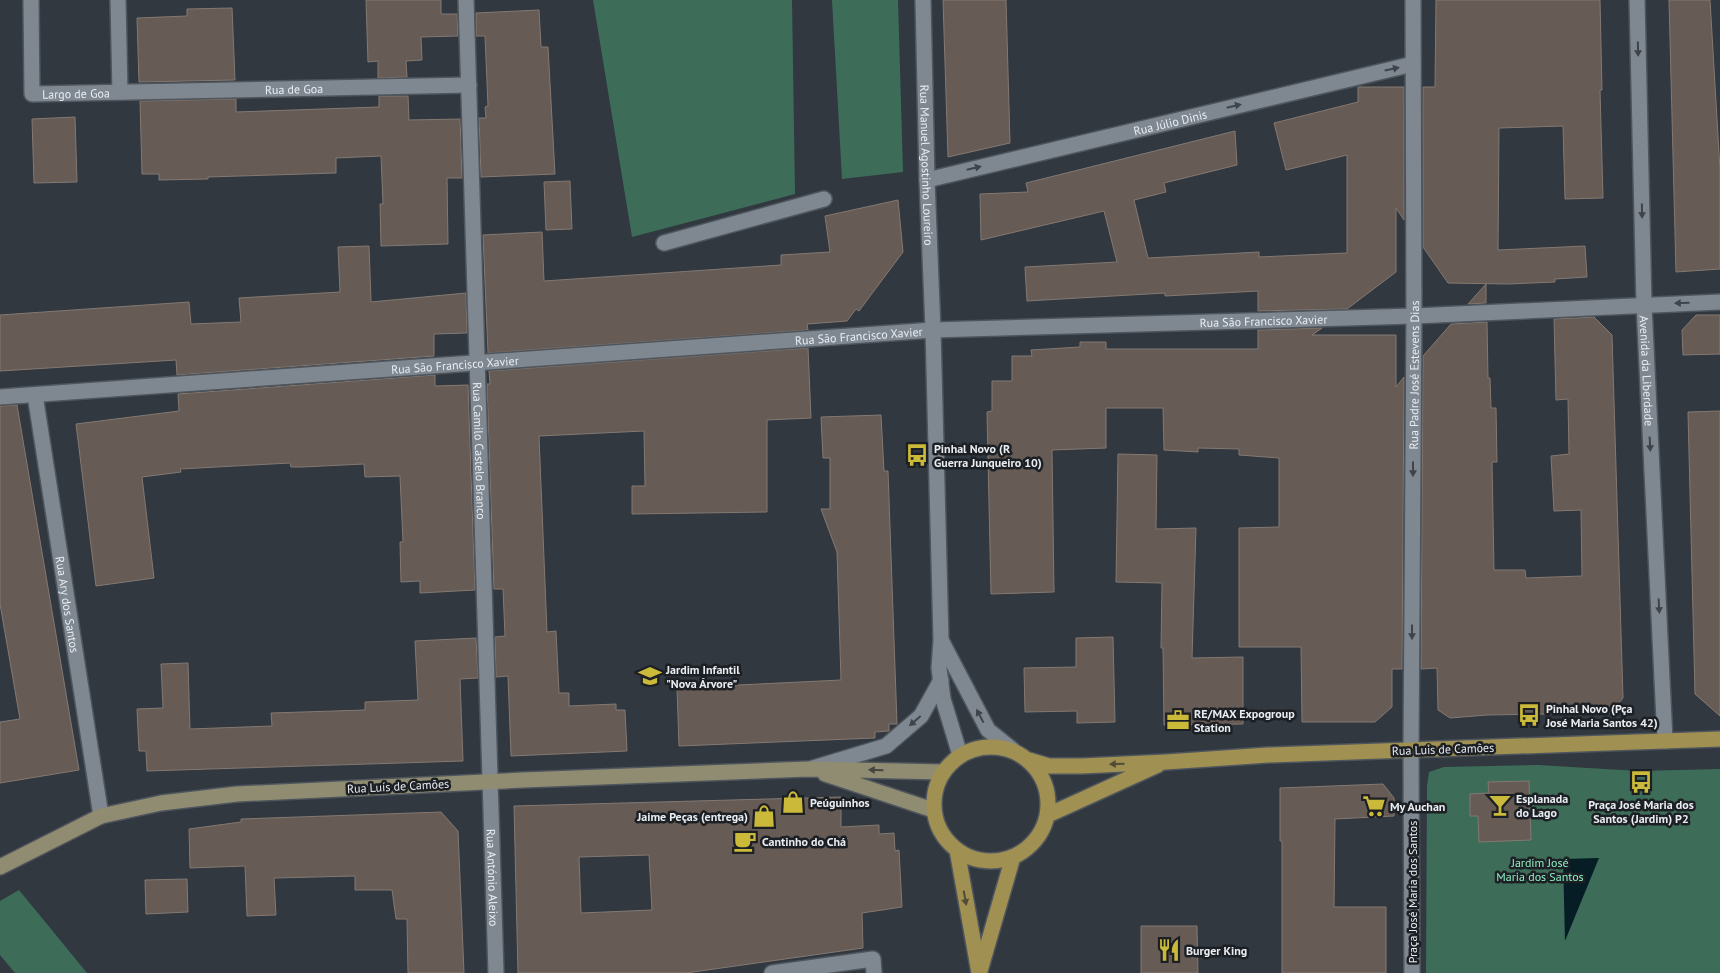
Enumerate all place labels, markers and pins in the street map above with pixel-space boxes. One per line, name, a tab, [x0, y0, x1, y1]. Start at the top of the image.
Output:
place label: Pinhal Novo (R Guerra Junqueiro 10)	[934, 441, 1042, 470]
bus stop icon: Pinhal Novo (R Guerra Junqueiro 10)	[904, 442, 930, 468]
place label: Jardim Infantil "Nova Árvore"	[665, 662, 740, 691]
school or university icon: Jardim Infantil "Nova Árvore"	[637, 663, 663, 689]
place label: Pinhal Novo (Pça José Maria Santos 42)	[1545, 701, 1658, 730]
bus stop icon: Pinhal Novo (Pça José Maria Santos 42)	[1516, 702, 1542, 728]
place label: RE/MAX Expogroup Station	[1194, 706, 1295, 735]
office icon: RE/MAX Expogroup Station	[1165, 707, 1191, 733]
bus stop icon: Praça José Maria dos Santos (Jardim) P2	[1628, 769, 1654, 795]
shop icon: Peúguinhos	[780, 789, 806, 815]
place label: Esplanada do Lago	[1516, 791, 1568, 820]
bar icon: Esplanada do Lago	[1487, 792, 1513, 818]
supermarket icon: My Auchan	[1361, 793, 1387, 819]
place label: Peúguinhos	[810, 795, 870, 810]
place label: Praça José Maria dos Santos (Jardim) P2	[1588, 797, 1694, 826]
place label: My Auchan	[1390, 799, 1445, 814]
shop icon: Jaime Peças (entrega)	[751, 803, 777, 829]
place label: Jaime Peças (entrega)	[636, 809, 748, 824]
cafe icon: Cantinho do Chá	[732, 828, 758, 854]
place label: Cantinho do Chá	[762, 834, 846, 849]
restaurant icon: Burger King	[1156, 937, 1182, 963]
place label: Burger King	[1186, 943, 1247, 958]

